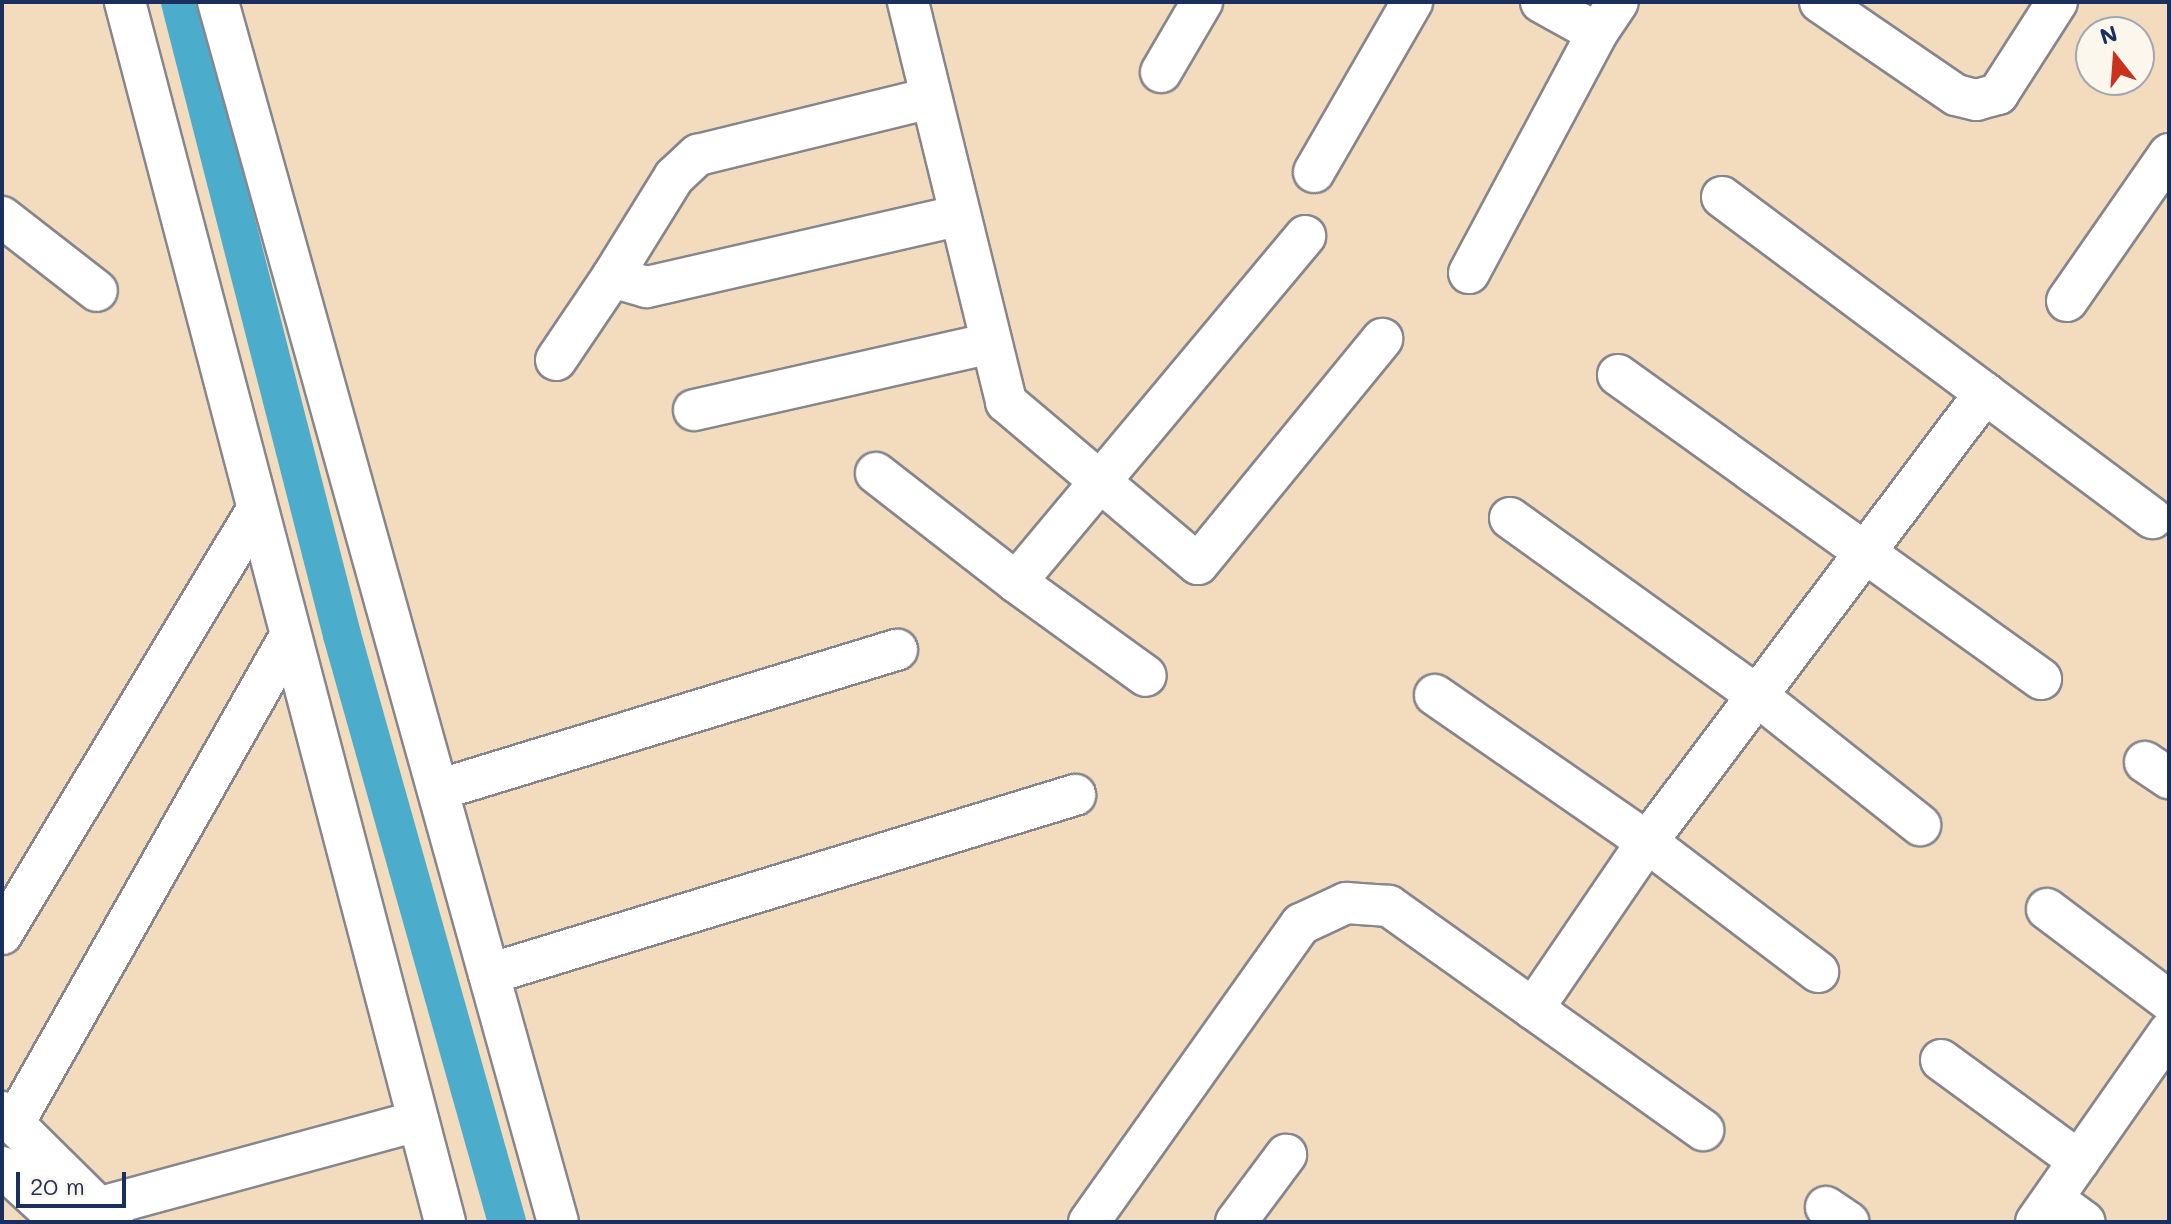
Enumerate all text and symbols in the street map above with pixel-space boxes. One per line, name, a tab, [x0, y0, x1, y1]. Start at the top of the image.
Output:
north arrow	[2075, 16, 2155, 96]
text: N	[2096, 18, 2121, 51]
scale bar	[20, 1156, 130, 1206]
text: 20 m	[30, 1170, 85, 1201]

